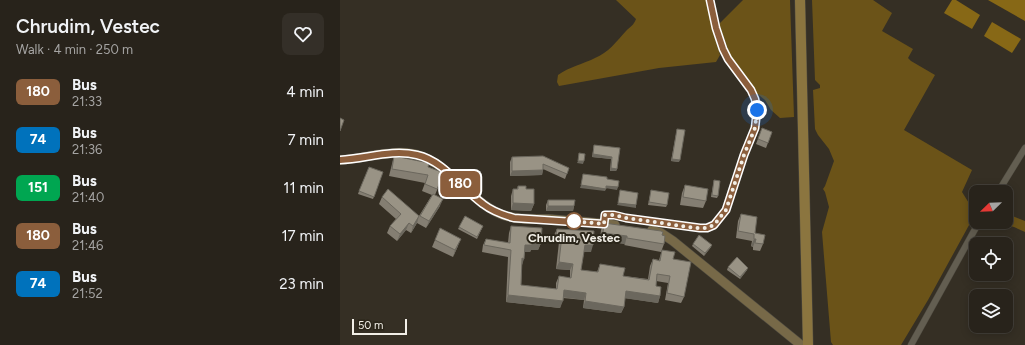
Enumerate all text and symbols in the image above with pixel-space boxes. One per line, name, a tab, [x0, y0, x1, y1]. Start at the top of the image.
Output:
button: heart	[282, 13, 324, 55]
text: Chrudim, Vestec	[16, 15, 160, 38]
text: Walk · 4 min · 250 m	[16, 42, 133, 57]
text: Bus	[72, 76, 97, 94]
text: 180	[26, 83, 50, 100]
text: 4 min	[286, 83, 324, 101]
text: 21:33	[72, 94, 102, 109]
your location	[747, 100, 767, 120]
text: Bus	[72, 124, 97, 142]
text: 74	[30, 131, 46, 148]
text: 7 min	[288, 131, 324, 149]
text: 21:36	[72, 142, 102, 157]
line badge: 180	[437, 171, 483, 197]
text: Bus	[72, 172, 97, 190]
text: 180	[448, 175, 472, 192]
text: 151	[28, 179, 48, 196]
text: 11 min	[283, 179, 324, 197]
north arrow	[969, 185, 1013, 229]
map controls	[969, 185, 1013, 333]
text: 21:40	[72, 190, 104, 205]
marker: Chrudim, Vestec	[565, 212, 583, 230]
text: Bus	[72, 220, 97, 238]
text: 180	[26, 227, 50, 244]
text: 17 min	[281, 227, 324, 245]
place label: Chrudim, Vestec	[528, 231, 620, 245]
button: locate	[969, 237, 1013, 281]
text: 21:46	[72, 238, 103, 253]
text: Bus	[72, 268, 97, 286]
text: 74	[30, 275, 46, 292]
text: 23 min	[279, 275, 324, 293]
text: 21:52	[72, 286, 103, 301]
button: layers	[969, 289, 1013, 333]
scale bar	[352, 317, 407, 336]
text: 50 m	[358, 319, 383, 332]

